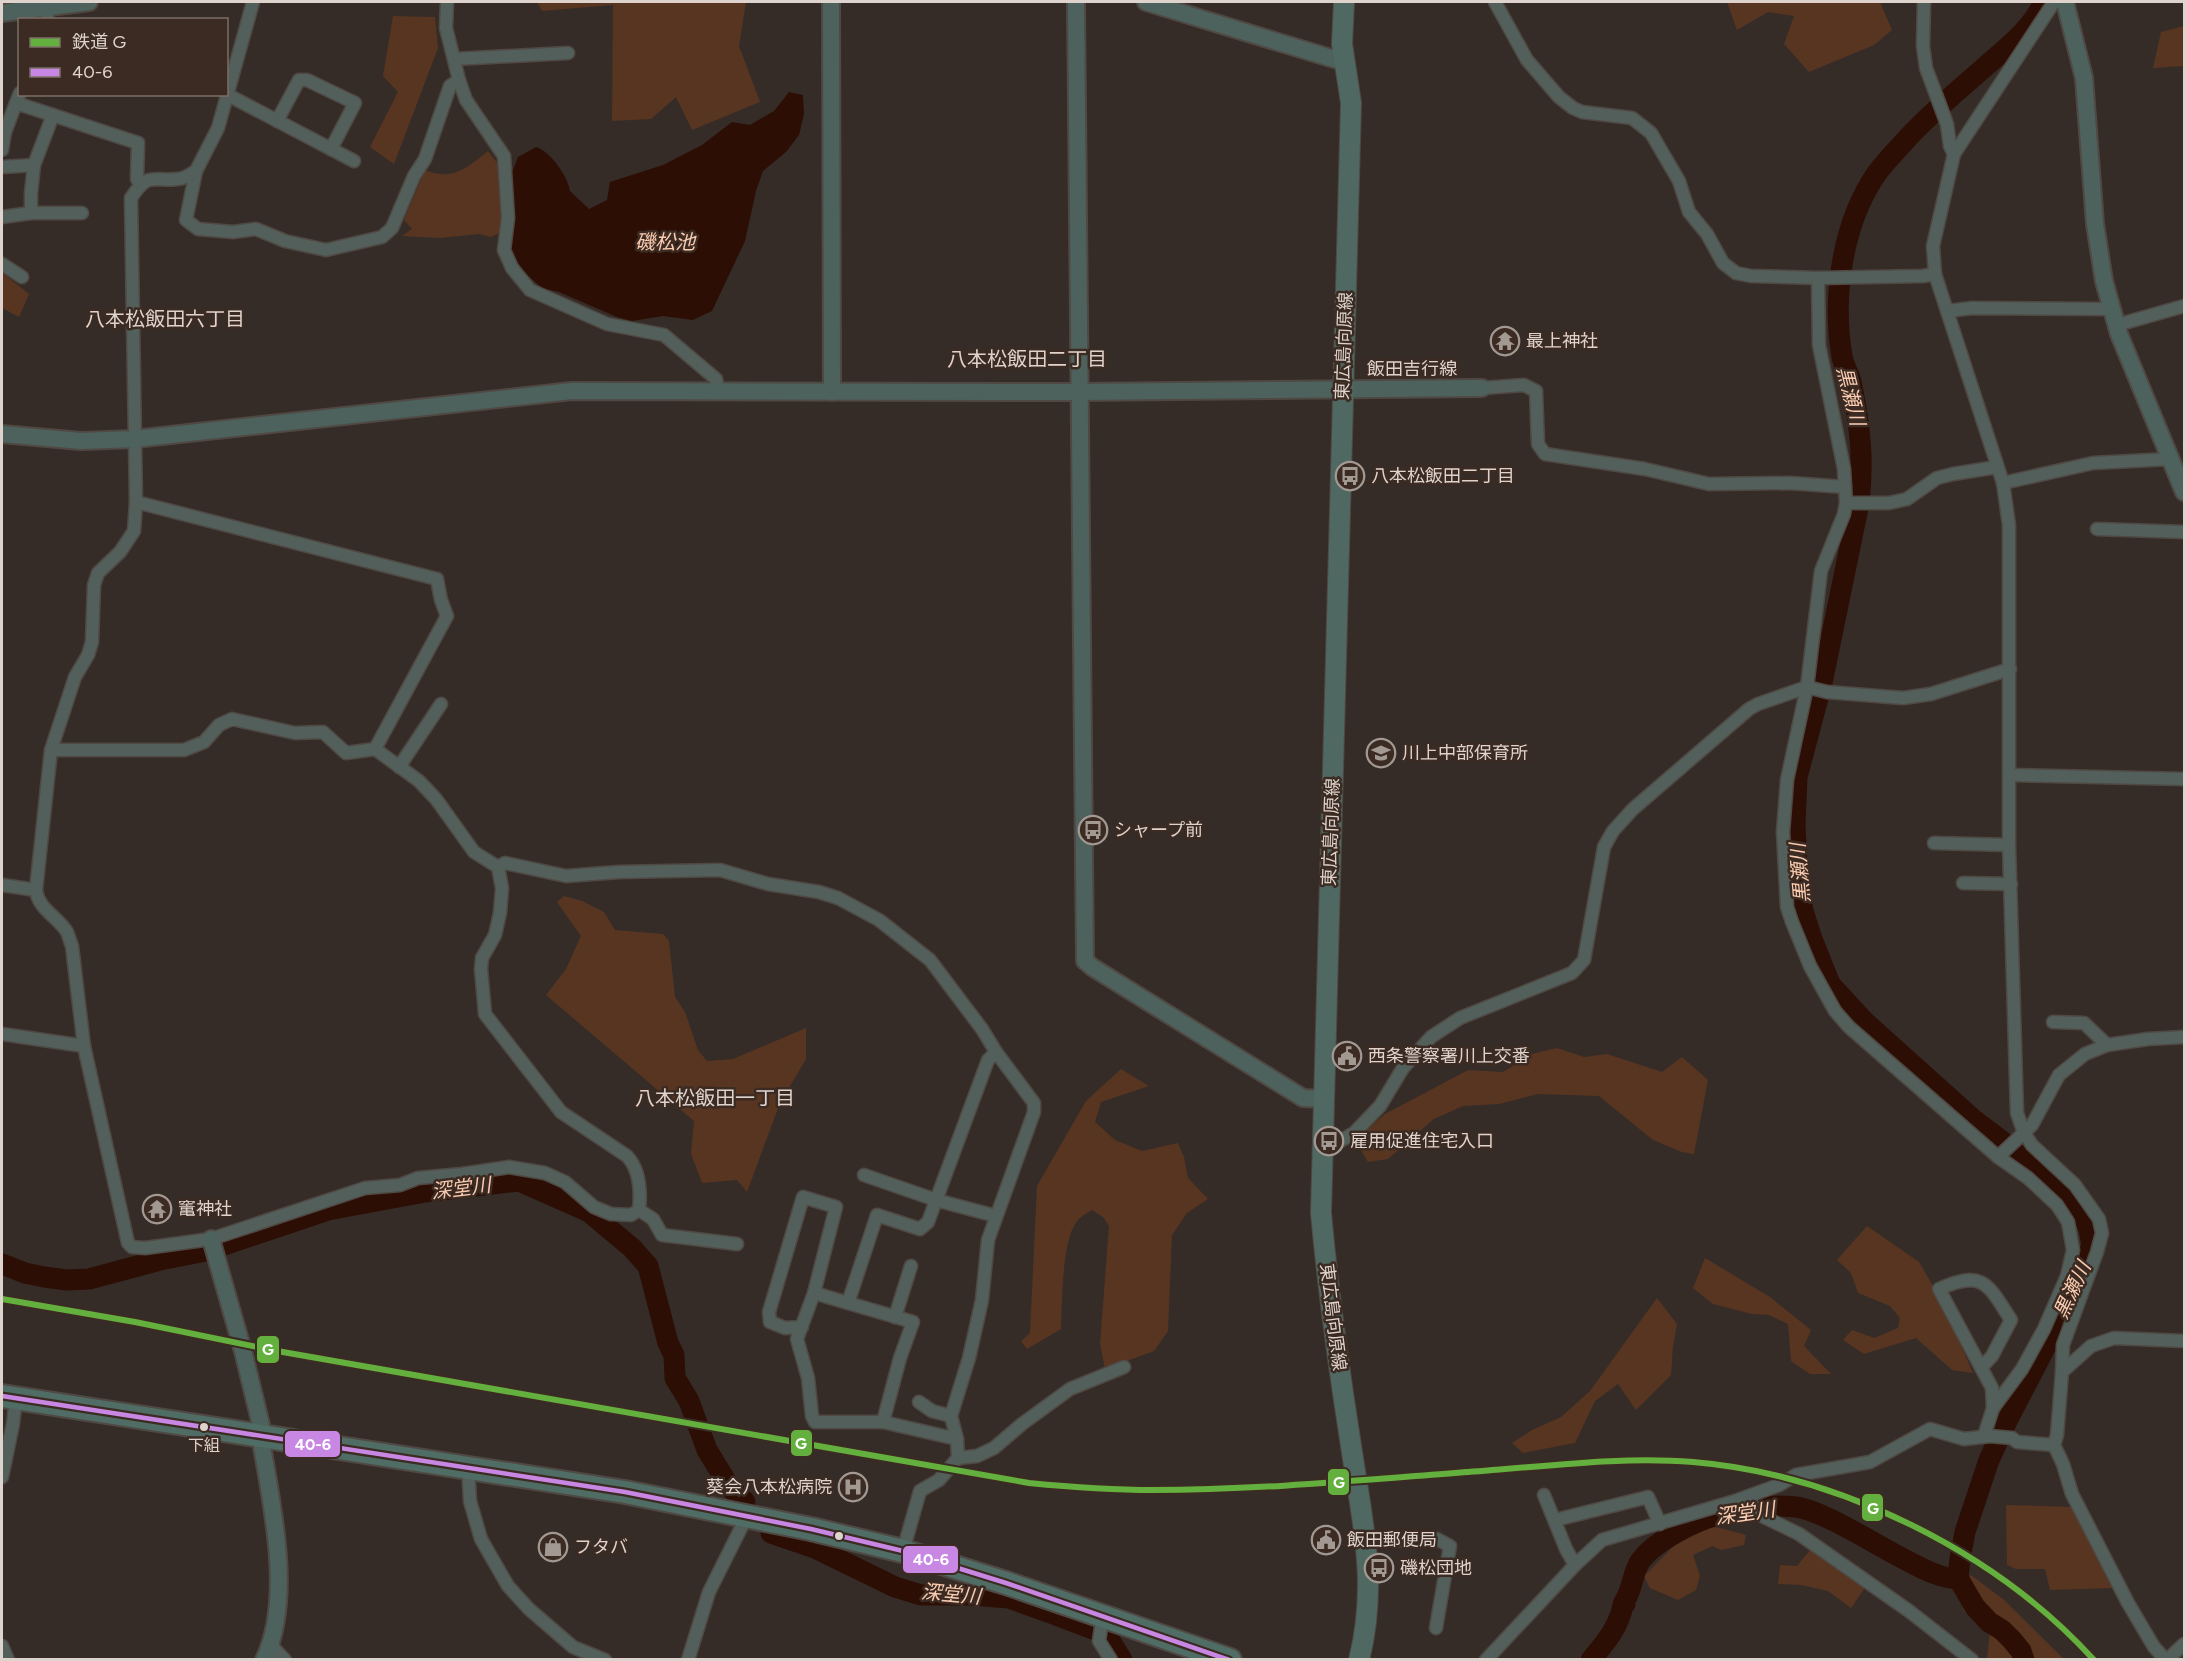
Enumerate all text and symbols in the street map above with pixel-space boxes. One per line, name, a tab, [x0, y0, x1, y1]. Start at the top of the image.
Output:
legend	[18, 18, 228, 96]
text: 鉄道 G	[72, 31, 126, 53]
text: 40-6	[72, 61, 112, 83]
water label: 磯松池	[635, 230, 697, 254]
street label: 東広島向原線	[1331, 292, 1357, 400]
district label: 八本松飯田六丁目	[85, 307, 245, 331]
temple icon: 最上神社	[1489, 325, 1521, 357]
place label: 最上神社	[1526, 330, 1598, 352]
district label: 八本松飯田二丁目	[947, 347, 1107, 371]
street label: 飯田吉行線	[1367, 358, 1457, 380]
water label: 黒瀬川	[1832, 364, 1870, 430]
bus stop icon: 八本松飯田二丁目	[1334, 460, 1366, 492]
place label: 八本松飯田二丁目	[1371, 465, 1515, 487]
school or university icon: 川上中部保育所	[1365, 737, 1397, 769]
place label: 川上中部保育所	[1402, 742, 1528, 764]
street label: 東広島向原線	[1318, 778, 1344, 886]
bus stop icon: シャープ前	[1077, 814, 1109, 846]
place label: シャープ前	[1114, 819, 1203, 841]
water label: 黒瀬川	[1785, 840, 1815, 904]
public building icon: 西条警察署川上交番	[1331, 1040, 1363, 1072]
place label: 西条警察署川上交番	[1368, 1045, 1530, 1067]
district label: 八本松飯田一丁目	[635, 1086, 795, 1110]
bus stop icon: 雇用促進住宅入口	[1313, 1125, 1345, 1157]
place label: 雇用促進住宅入口	[1350, 1130, 1494, 1152]
water label: 深堂川	[430, 1172, 494, 1204]
temple icon: 竃神社	[141, 1193, 173, 1225]
place label: 竃神社	[178, 1198, 232, 1220]
water label: 黒瀬川	[2048, 1256, 2096, 1322]
street label: 東広島向原線	[1316, 1262, 1350, 1372]
line badge: G	[256, 1335, 280, 1364]
text: G	[262, 1340, 274, 1359]
marker: 下組	[198, 1421, 210, 1433]
line badge: G	[790, 1429, 813, 1457]
line badge: 40-6	[284, 1430, 341, 1458]
text: G	[795, 1434, 807, 1453]
text: 40-6	[295, 1435, 331, 1454]
place label: 下組	[188, 1436, 220, 1455]
line badge: G	[1327, 1468, 1350, 1496]
hospital icon: 葵会八本松病院	[837, 1471, 869, 1503]
text: G	[1333, 1473, 1345, 1492]
place label: 葵会八本松病院	[706, 1476, 832, 1498]
line badge: G	[1861, 1493, 1884, 1522]
water label: 深堂川	[1714, 1497, 1778, 1529]
text: G	[1867, 1499, 1879, 1518]
public building icon: 飯田郵便局	[1310, 1524, 1342, 1556]
place label: 飯田郵便局	[1347, 1529, 1437, 1551]
unlabelled marker	[833, 1530, 845, 1542]
shop icon: フタバ	[537, 1531, 569, 1563]
place label: フタバ	[574, 1536, 628, 1558]
line badge: 40-6	[902, 1545, 959, 1574]
text: 40-6	[913, 1550, 949, 1569]
bus stop icon: 磯松団地	[1363, 1552, 1395, 1584]
place label: 磯松団地	[1400, 1557, 1472, 1579]
water label: 深堂川	[920, 1579, 984, 1609]

